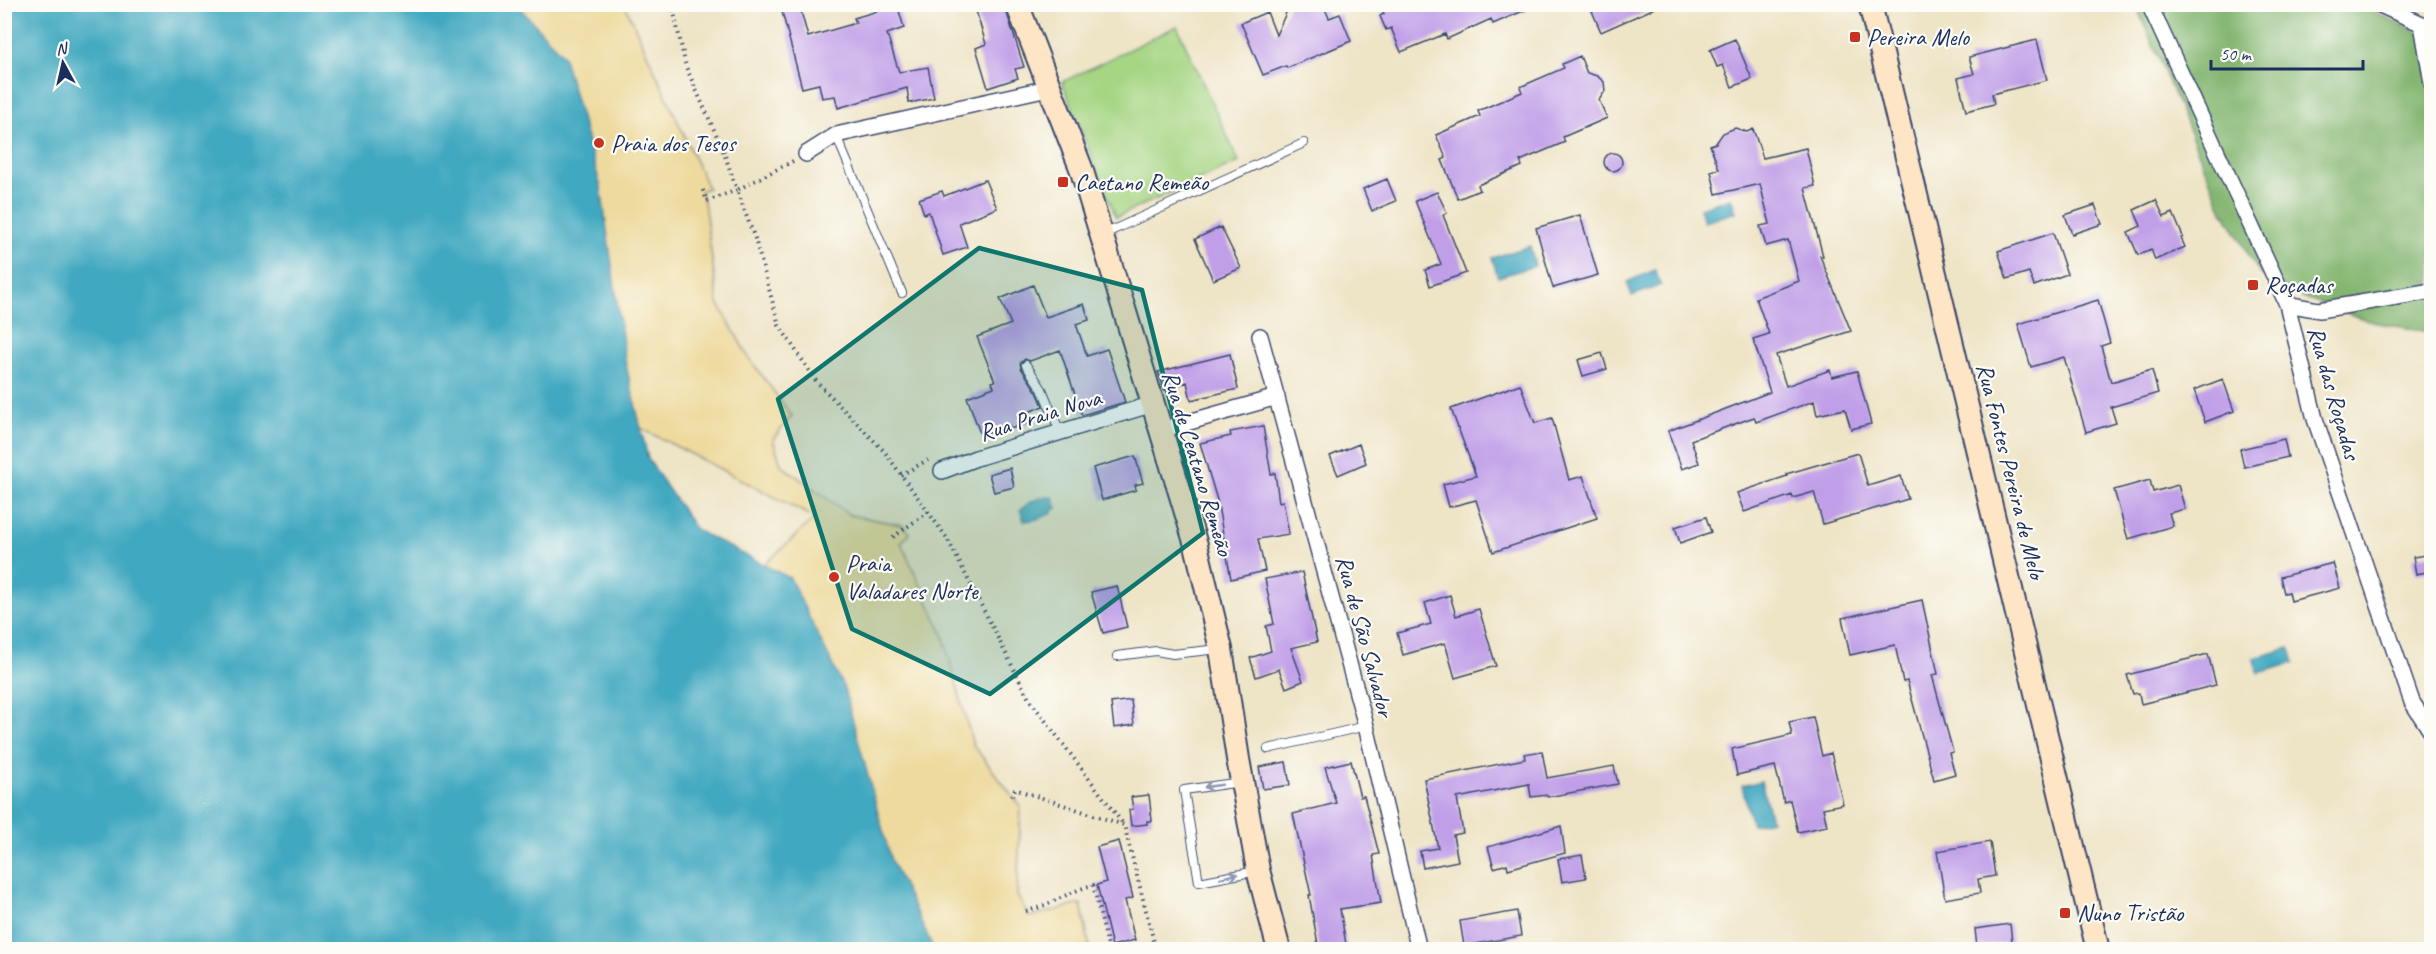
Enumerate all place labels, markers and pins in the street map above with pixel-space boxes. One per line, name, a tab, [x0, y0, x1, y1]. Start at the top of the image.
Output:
place label: Pereira Melo	[1867, 22, 1970, 52]
marker: Pereira Melo	[1848, 30, 1862, 44]
place label: Praia dos Tesos	[611, 128, 737, 158]
marker: Praia dos Tesos	[592, 136, 606, 150]
place label: Caetano Remeão	[1075, 167, 1210, 197]
marker: Caetano Remeão	[1056, 175, 1070, 189]
place label: Roçadas	[2265, 270, 2334, 300]
marker: Roçadas	[2246, 278, 2260, 292]
place label: Praia Valadares Norte	[846, 548, 980, 606]
marker: Praia Valadares Norte	[827, 570, 841, 584]
place label: Nuno Tristão	[2077, 898, 2185, 928]
marker: Nuno Tristão	[2058, 906, 2072, 920]

